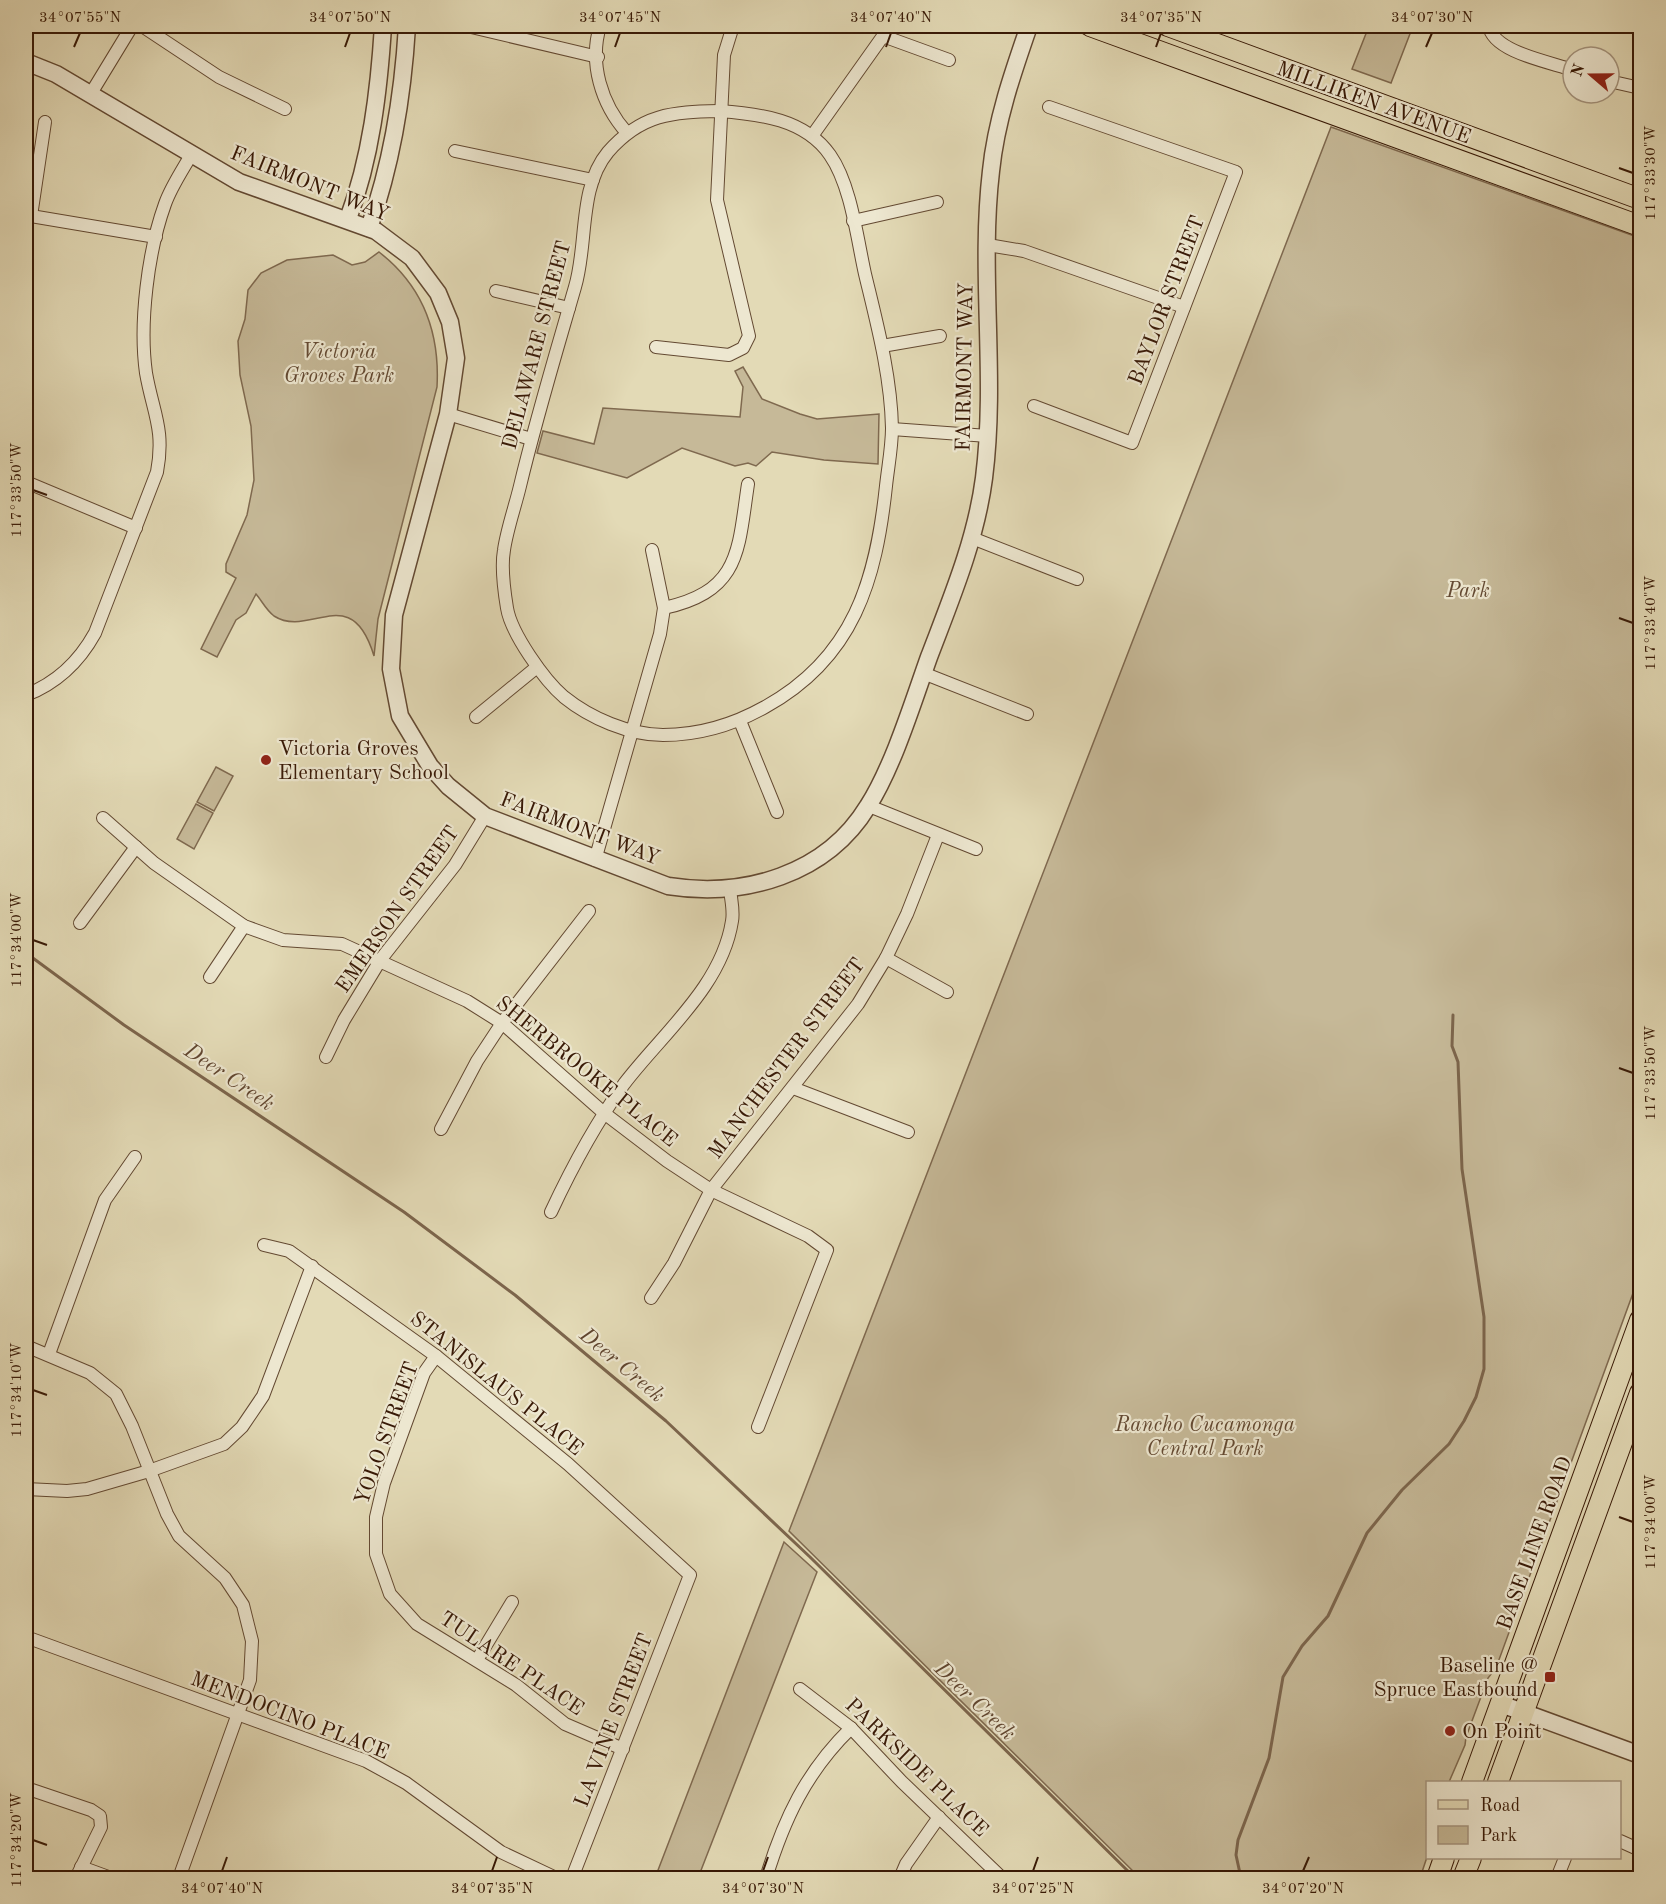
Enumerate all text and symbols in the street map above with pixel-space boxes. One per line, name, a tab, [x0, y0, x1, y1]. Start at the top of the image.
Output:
text: 34°07'55"N	[39, 11, 121, 26]
text: 34°07'50"N	[309, 11, 391, 26]
text: 34°07'45"N	[579, 11, 661, 26]
text: 34°07'40"N	[850, 11, 932, 26]
text: 34°07'35"N	[1120, 11, 1202, 26]
text: 34°07'30"N	[1391, 11, 1473, 26]
north arrow	[1561, 45, 1621, 105]
street label: MILLIKEN AVENUE	[1274, 58, 1473, 148]
text: N	[1569, 61, 1589, 79]
text: 117°33'30"W	[1644, 125, 1659, 221]
street label: FAIRMONT WAY	[227, 143, 392, 226]
street label: BAYLOR STREET	[1125, 213, 1209, 388]
street label: DELAWARE STREET	[499, 239, 575, 452]
street label: FAIRMONT WAY	[954, 282, 977, 452]
park label: Victoria Groves Park	[284, 342, 394, 387]
text: 117°33'50"W	[10, 442, 25, 538]
text: 117°33'40"W	[1644, 575, 1659, 671]
park label: Park	[1445, 581, 1490, 602]
place label: Victoria Groves Elementary School	[278, 739, 449, 784]
marker: Victoria Groves Elementary School	[259, 753, 273, 767]
street label: FAIRMONT WAY	[497, 789, 662, 870]
street label: EMERSON STREET	[333, 823, 464, 997]
text: 117°34'00"W	[10, 892, 25, 988]
street label: MANCHESTER STREET	[705, 955, 869, 1163]
street label: SHERBROOKE PLACE	[492, 993, 681, 1152]
text: 117°33'50"W	[1644, 1025, 1659, 1121]
water label: Deer Creek	[179, 1039, 278, 1116]
street label: STANISLAUS PLACE	[406, 1308, 586, 1460]
water label: Deer Creek	[574, 1323, 668, 1407]
text: 117°34'10"W	[10, 1342, 25, 1438]
street label: YOLO STREET	[352, 1359, 423, 1508]
park label: Rancho Cucamonga Central Park	[1114, 1415, 1295, 1460]
street label: BASE LINE ROAD	[1494, 1454, 1577, 1633]
text: 117°34'00"W	[1644, 1474, 1659, 1570]
street label: TULARE PLACE	[435, 1608, 587, 1720]
street label: LA VINE STREET	[572, 1631, 657, 1810]
place label: Baseline @ Spruce Eastbound	[1374, 1656, 1538, 1701]
water label: Deer Creek	[929, 1657, 1020, 1745]
street label: MENDOCINO PLACE	[187, 1669, 391, 1764]
marker: Baseline @ Spruce Eastbound	[1543, 1670, 1557, 1684]
street label: PARKSIDE PLACE	[840, 1695, 991, 1842]
place label: On Point	[1462, 1722, 1542, 1743]
marker: On Point	[1443, 1724, 1457, 1738]
legend	[1426, 1781, 1621, 1859]
text: 117°34'20"W	[10, 1792, 25, 1888]
text: Road	[1480, 1797, 1520, 1815]
text: Park	[1480, 1827, 1517, 1845]
text: 34°07'40"N	[181, 1882, 263, 1897]
text: 34°07'35"N	[451, 1882, 533, 1897]
text: 34°07'30"N	[722, 1882, 804, 1897]
text: 34°07'25"N	[992, 1882, 1074, 1897]
text: 34°07'20"N	[1262, 1882, 1344, 1897]

